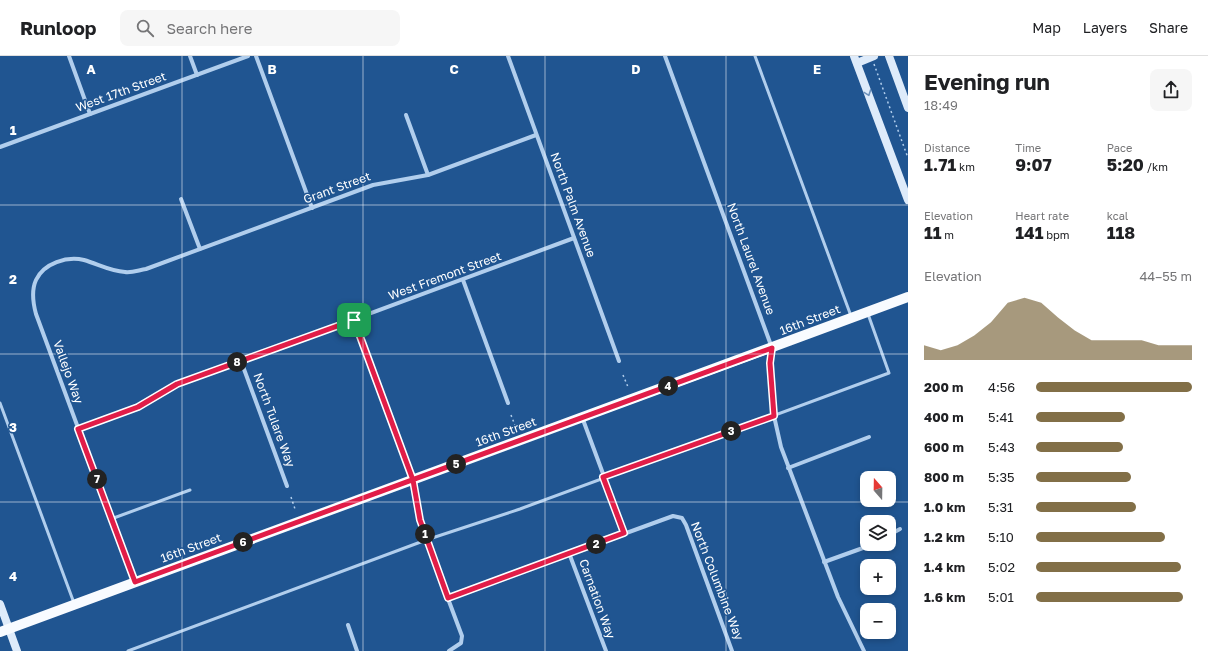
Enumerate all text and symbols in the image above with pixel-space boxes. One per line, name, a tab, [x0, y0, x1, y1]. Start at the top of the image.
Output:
search box	[120, 10, 400, 46]
text: Runloop	[20, 16, 96, 39]
icon: search	[134, 17, 156, 39]
text: Search here	[166, 19, 252, 37]
text: Map	[1032, 19, 1061, 36]
text: Layers	[1083, 19, 1127, 36]
text: Share	[1149, 19, 1188, 36]
text: A	[86, 61, 96, 77]
text: B	[267, 61, 277, 77]
text: C	[449, 61, 459, 77]
text: D	[631, 61, 641, 77]
text: E	[813, 61, 821, 77]
street label: West 17th Street	[74, 68, 168, 115]
text: Evening run	[924, 68, 1050, 95]
button: share	[1150, 69, 1192, 111]
one-way arrow	[863, 89, 871, 96]
text: 18:49	[924, 97, 958, 113]
text: 1	[10, 122, 17, 138]
text: Distance	[924, 141, 970, 154]
text: Time	[1015, 141, 1041, 154]
text: Pace	[1107, 141, 1132, 154]
street label: North Palm Avenue	[547, 150, 599, 259]
text: 1.71	[924, 154, 956, 175]
text: 9:07	[1015, 154, 1052, 175]
text: 5:20	[1107, 154, 1144, 175]
text: km	[956, 160, 975, 173]
text: /km	[1144, 160, 1168, 173]
street label: Grant Street	[301, 168, 373, 207]
street label: North Laurel Avenue	[724, 201, 779, 317]
text: Elevation	[924, 209, 973, 222]
text: Heart rate	[1015, 209, 1069, 222]
text: kcal	[1107, 209, 1128, 222]
text: 11	[924, 222, 942, 243]
text: 141	[1015, 222, 1043, 243]
text: 118	[1107, 222, 1135, 243]
text: m	[942, 228, 954, 241]
text: bpm	[1043, 228, 1069, 241]
street label: West Fremont Street	[386, 248, 504, 303]
text: Elevation	[924, 268, 982, 284]
text: 44–55 m	[1139, 268, 1192, 284]
text: 2	[9, 271, 17, 287]
street label: 16th Street	[777, 301, 842, 338]
pin	[337, 303, 371, 337]
icon: arrive	[343, 309, 365, 331]
street label: Vallejo Way	[50, 338, 87, 406]
pin: 8	[227, 352, 247, 372]
text: 8	[233, 355, 241, 368]
street label: North Tulare Way	[250, 371, 299, 469]
pin: 4	[658, 376, 678, 396]
text: 4	[665, 379, 671, 392]
text: 200 m	[924, 379, 963, 395]
text: 4:56	[988, 379, 1015, 395]
text: 400 m	[924, 409, 964, 425]
text: 5:41	[988, 409, 1014, 425]
street label: 16th Street	[473, 414, 539, 449]
text: 3	[9, 419, 17, 435]
pin: 3	[721, 421, 741, 441]
text: 3	[728, 424, 734, 437]
text: 600 m	[924, 439, 964, 455]
text: 5:43	[988, 439, 1015, 455]
pin: 5	[446, 454, 466, 474]
text: 5	[453, 457, 459, 470]
pin: 7	[87, 469, 107, 489]
text: 800 m	[924, 469, 964, 485]
text: 5:35	[988, 469, 1015, 485]
north arrow	[860, 471, 896, 507]
map controls	[860, 471, 896, 639]
text: 7	[94, 472, 100, 485]
text: 1.0 km	[924, 499, 965, 515]
text: 5:31	[988, 499, 1013, 515]
button: layers	[860, 515, 896, 551]
street label: North Columbine Way	[688, 519, 747, 642]
pin: 1	[415, 524, 435, 544]
text: 1	[422, 527, 428, 540]
text: 1.2 km	[924, 529, 965, 545]
text: 5:10	[988, 529, 1014, 545]
street label: 16th Street	[158, 530, 224, 565]
pin: 6	[233, 532, 253, 552]
pin: 2	[586, 534, 606, 554]
text: 6	[240, 535, 247, 548]
text: 2	[593, 537, 599, 550]
street label: Carnation Way	[576, 557, 619, 641]
button: +	[860, 559, 896, 595]
text: 1.4 km	[924, 559, 965, 575]
text: 5:02	[988, 559, 1015, 575]
text: 4	[9, 568, 17, 584]
text: 1.6 km	[924, 589, 965, 605]
text: 5:01	[988, 589, 1014, 605]
button: −	[860, 603, 896, 639]

